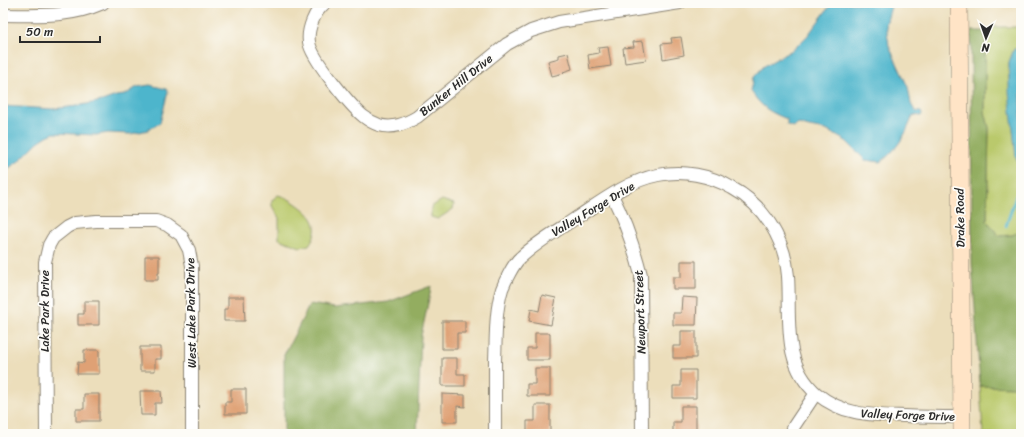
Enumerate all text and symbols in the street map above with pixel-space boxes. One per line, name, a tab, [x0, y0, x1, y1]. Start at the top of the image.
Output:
scale bar	[20, 18, 100, 44]
north arrow	[966, 18, 1006, 58]
text: 50 m	[26, 21, 53, 43]
text: N	[981, 38, 991, 57]
street label: Bunker Hill Drive	[414, 48, 498, 122]
street label: Valley Forge Drive	[547, 175, 639, 243]
street label: Drake Road	[948, 187, 972, 248]
street label: West Lake Park Drive	[179, 257, 203, 368]
street label: Lake Park Drive	[34, 270, 56, 352]
street label: Newport Street	[628, 270, 652, 354]
street label: Valley Forge Drive	[861, 402, 956, 428]

